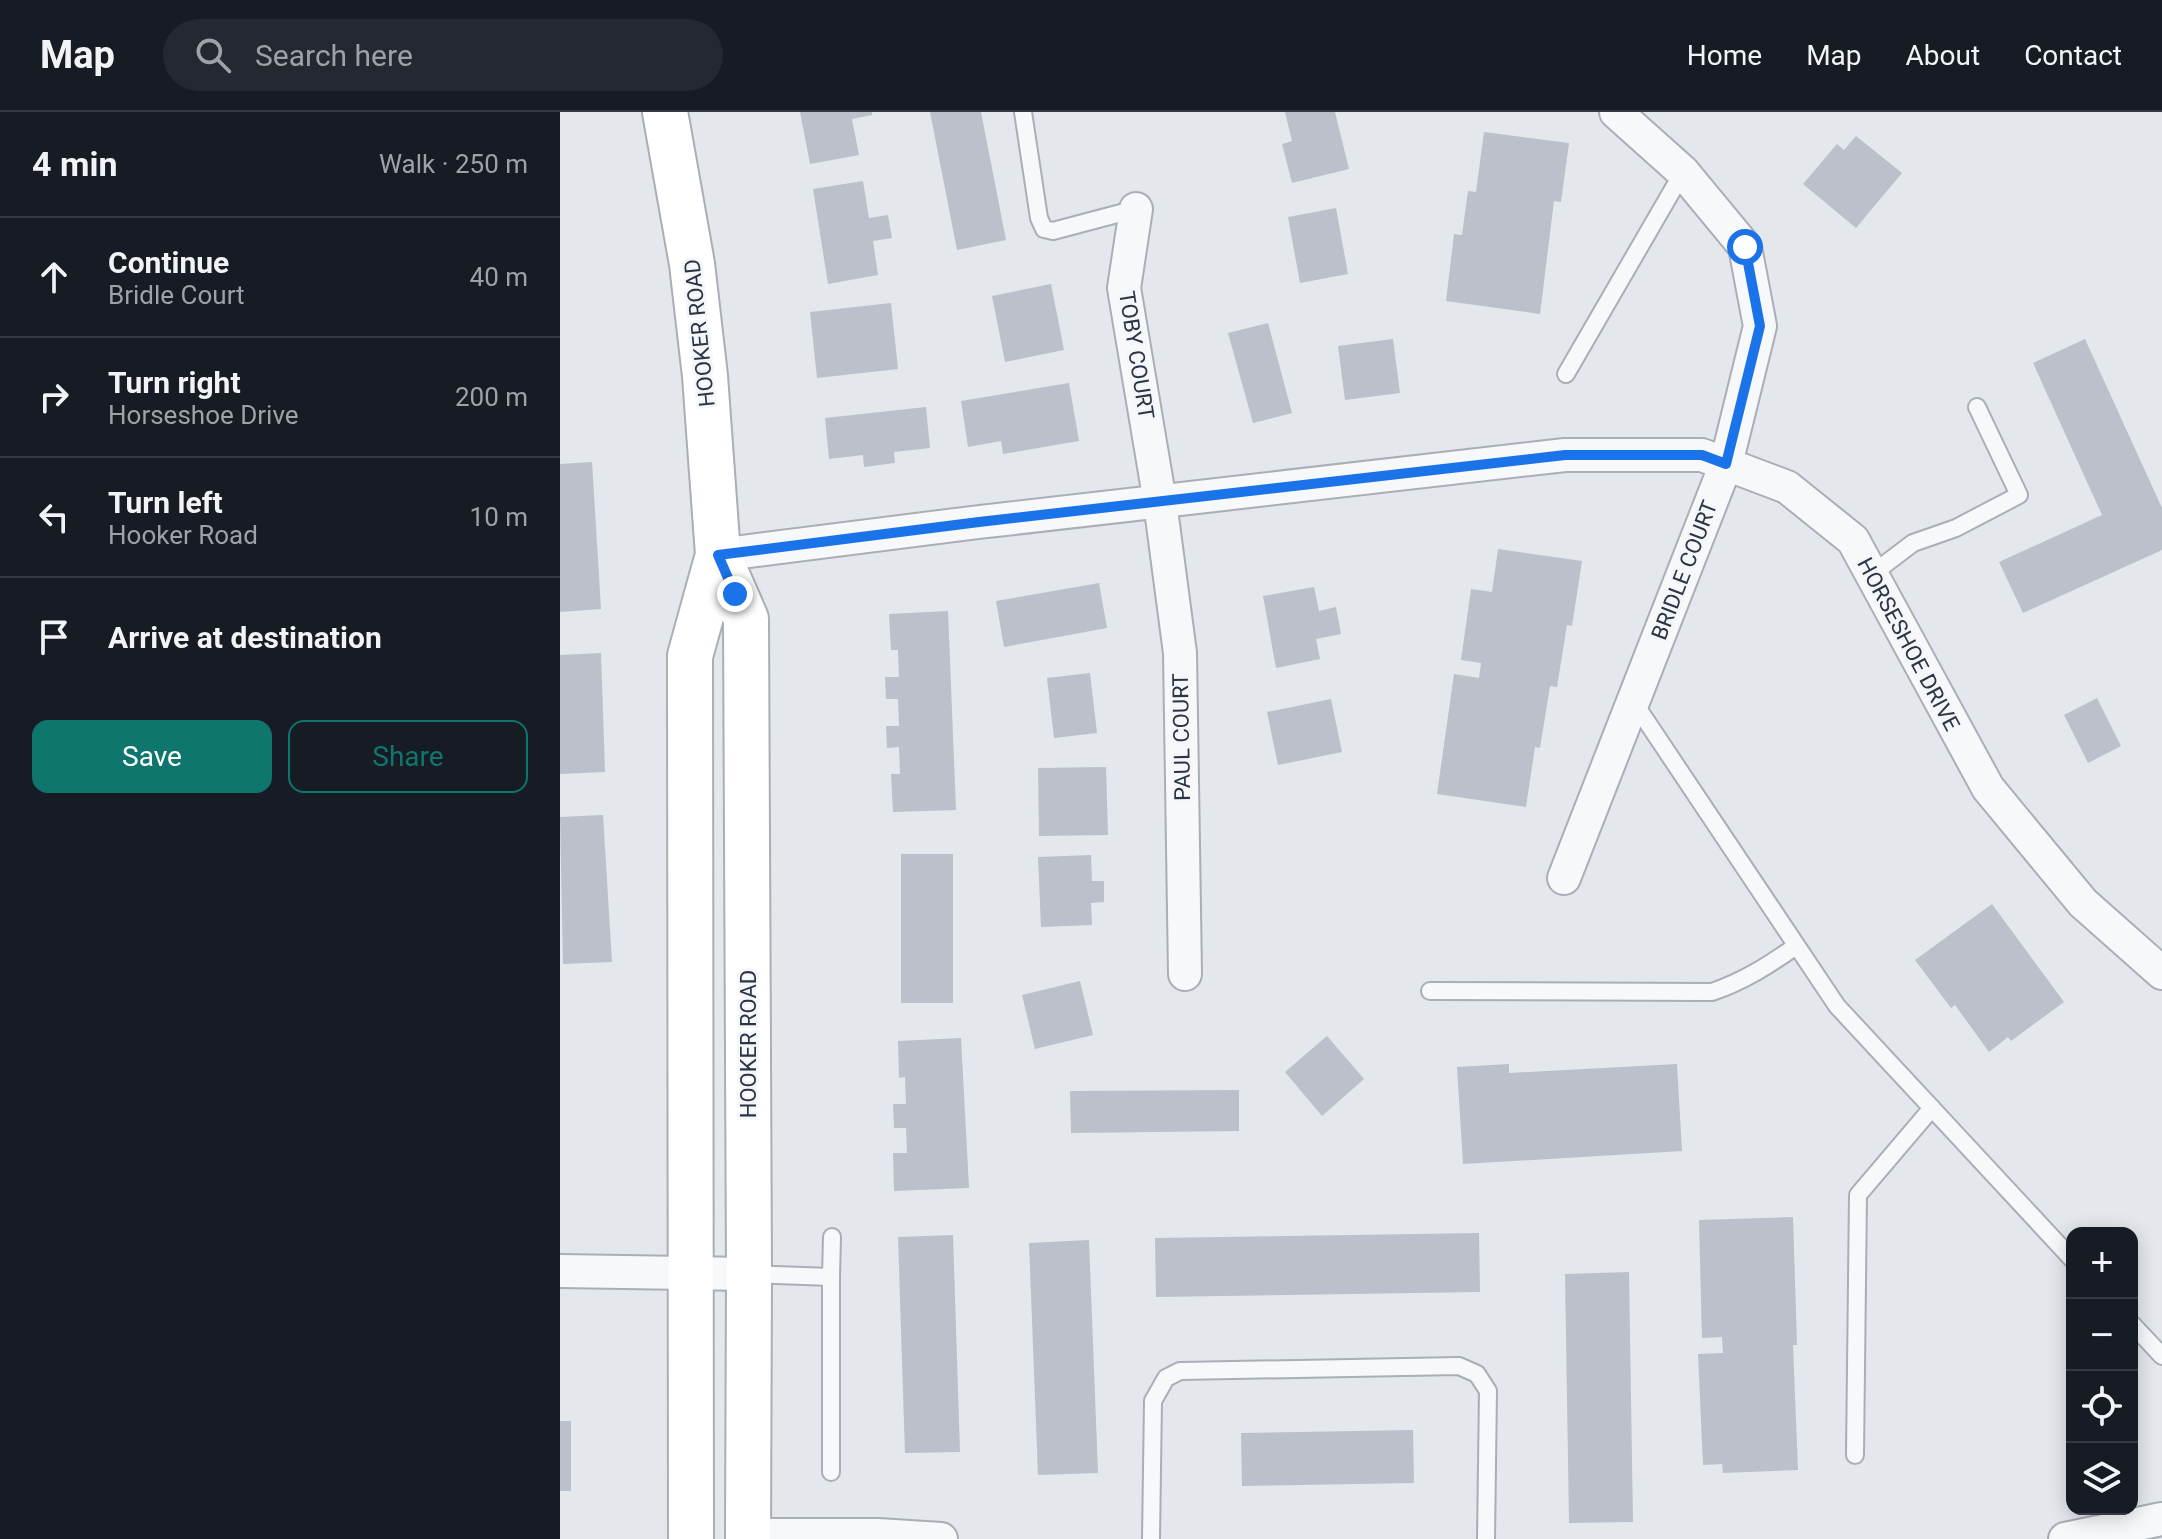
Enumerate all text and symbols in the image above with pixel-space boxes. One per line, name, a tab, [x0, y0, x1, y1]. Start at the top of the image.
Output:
search box	[163, 19, 723, 91]
text: Map	[40, 33, 115, 77]
icon: search	[191, 33, 235, 77]
text: Search here	[255, 38, 413, 73]
text: Home	[1687, 39, 1762, 72]
text: Map	[1806, 39, 1862, 72]
text: About	[1906, 39, 1980, 72]
text: Contact	[2024, 39, 2122, 72]
text: 4 min	[32, 144, 117, 184]
text: Walk · 250 m	[379, 149, 528, 179]
route start	[1727, 229, 1763, 265]
text: Continue	[108, 245, 229, 280]
icon: ahead	[32, 255, 76, 299]
street label: HOOKER ROAD	[679, 258, 720, 408]
text: 40 m	[470, 262, 528, 292]
text: Bridle Court	[108, 280, 245, 310]
street label: TOBY COURT	[1114, 289, 1159, 421]
text: Turn right	[108, 365, 241, 400]
icon: right	[32, 375, 76, 419]
text: 200 m	[455, 382, 528, 412]
text: Horseshoe Drive	[108, 400, 299, 430]
text: Turn left	[108, 485, 223, 520]
icon: left	[32, 495, 76, 539]
street label: BRIDLE COURT	[1646, 497, 1722, 643]
text: 10 m	[470, 502, 528, 532]
text: Hooker Road	[108, 520, 258, 550]
street label: HORSESHOE DRIVE	[1852, 553, 1965, 735]
route end	[717, 576, 753, 612]
icon: arrive	[32, 615, 76, 659]
text: Arrive at destination	[108, 620, 382, 655]
street label: PAUL COURT	[1168, 673, 1195, 801]
button: Save	[32, 720, 272, 793]
button: Share	[288, 720, 528, 793]
street label: HOOKER ROAD	[736, 970, 761, 1118]
map controls	[2066, 1227, 2138, 1515]
button: +	[2066, 1227, 2138, 1299]
button: −	[2066, 1299, 2138, 1371]
button: locate	[2066, 1371, 2138, 1443]
button: layers	[2066, 1443, 2138, 1515]

